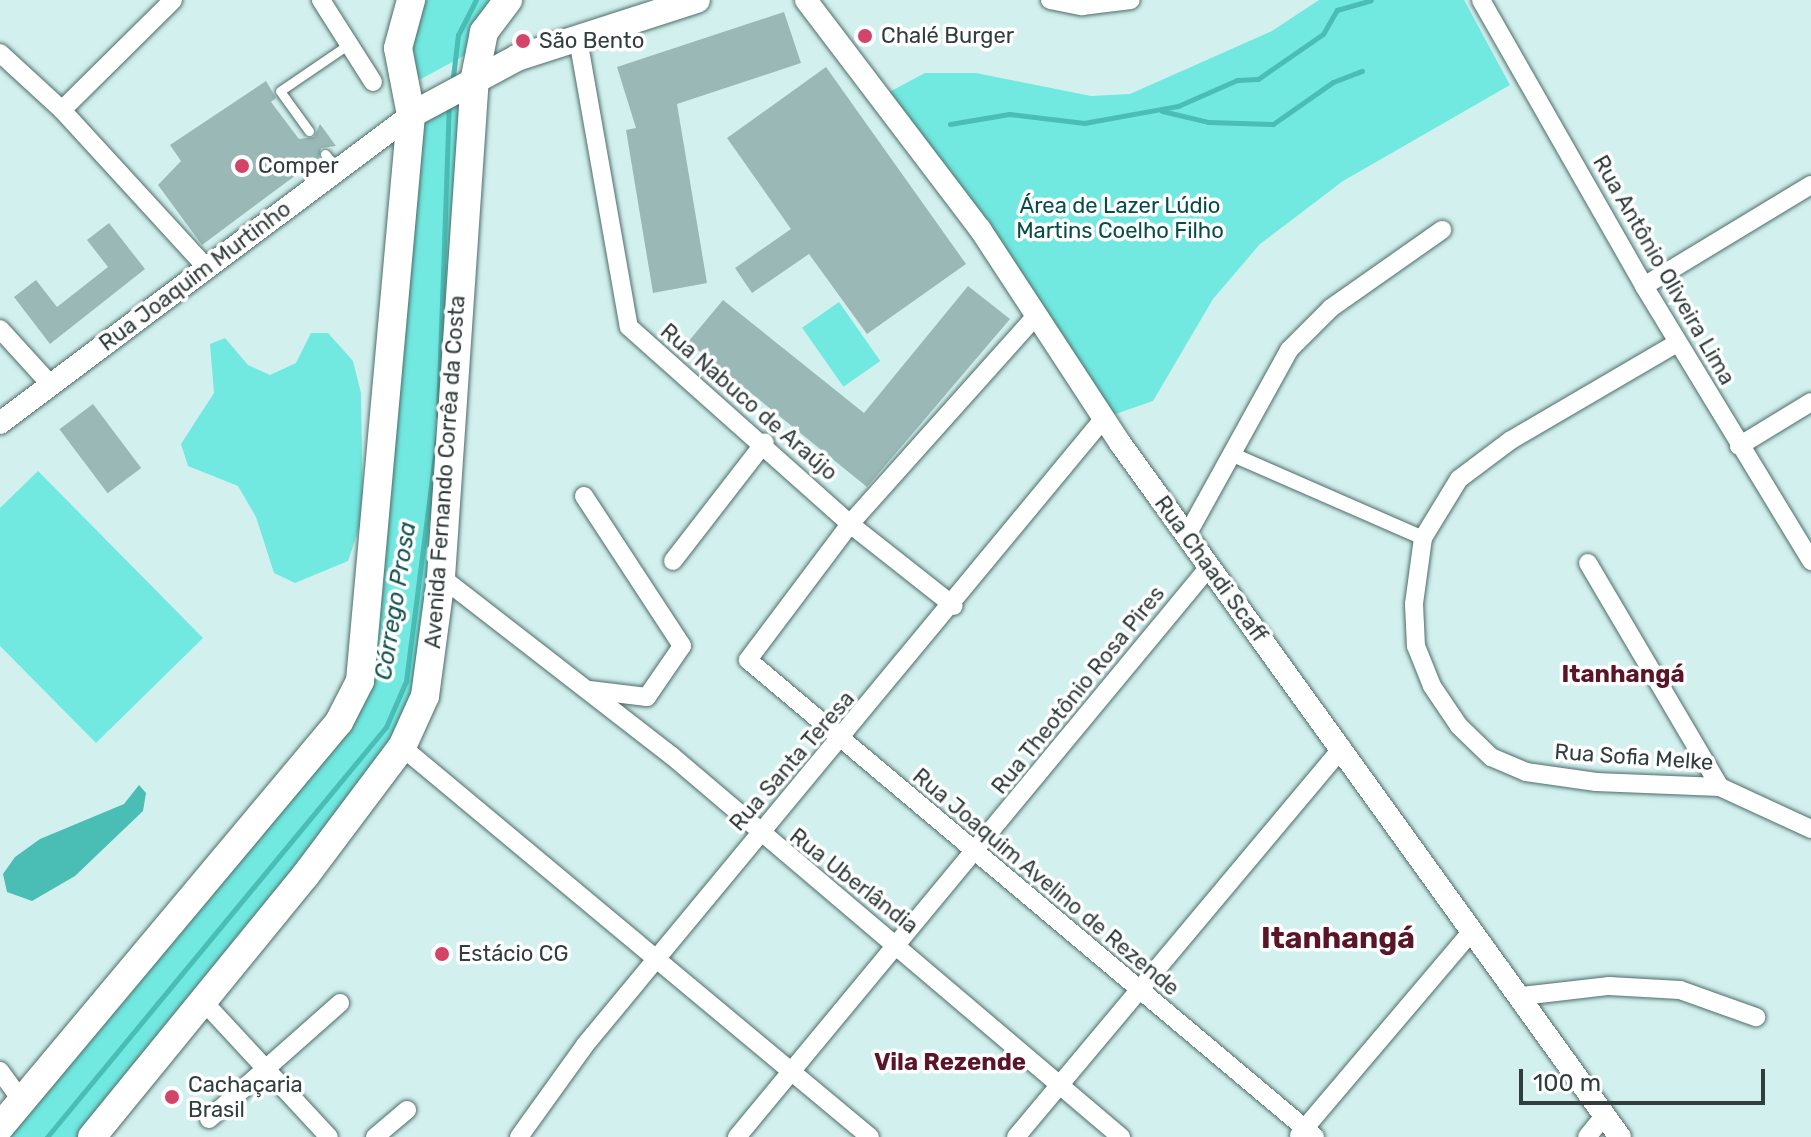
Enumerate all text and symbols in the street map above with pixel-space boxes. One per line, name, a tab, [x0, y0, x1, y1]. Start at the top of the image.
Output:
place label: Chalé Burger	[881, 23, 1014, 49]
marker: Chalé Burger	[856, 27, 874, 45]
place label: São Bento	[539, 28, 644, 54]
marker: São Bento	[514, 32, 532, 50]
street label: Rua Antônio Oliveira Lima	[1587, 150, 1741, 390]
place label: Comper	[258, 153, 339, 179]
marker: Comper	[233, 157, 251, 175]
park label: Área de Lazer Lúdio Martins Coelho Filho	[1016, 192, 1224, 244]
street label: Rua Joaquim Murtinho	[94, 195, 296, 357]
street label: Avenida Fernando Corrêa da Costa	[419, 294, 471, 650]
street label: Rua Nabuco de Araújo	[655, 318, 843, 486]
street label: Rua Chaadi Scaff	[1149, 491, 1273, 647]
water label: Córrego Prosa	[369, 520, 423, 682]
street label: Rua Theotônio Rosa Pires	[986, 581, 1170, 799]
district label: Itanhangá	[1561, 661, 1685, 689]
street label: Rua Santa Teresa	[724, 686, 860, 836]
street label: Rua Sofia Melke	[1554, 738, 1714, 776]
street label: Rua Joaquim Avelino de Rezende	[907, 763, 1185, 1001]
street label: Rua Uberlândia	[785, 823, 923, 939]
district label: Itanhangá	[1261, 920, 1415, 956]
place label: Estácio CG	[458, 941, 568, 967]
marker: Estácio CG	[433, 945, 451, 963]
district label: Vila Rezende	[874, 1049, 1026, 1077]
scale bar	[1523, 1053, 1769, 1103]
text: 100 m	[1533, 1069, 1601, 1097]
place label: Cachaçaria Brasil	[188, 1071, 303, 1122]
marker: Cachaçaria Brasil	[163, 1088, 181, 1106]

